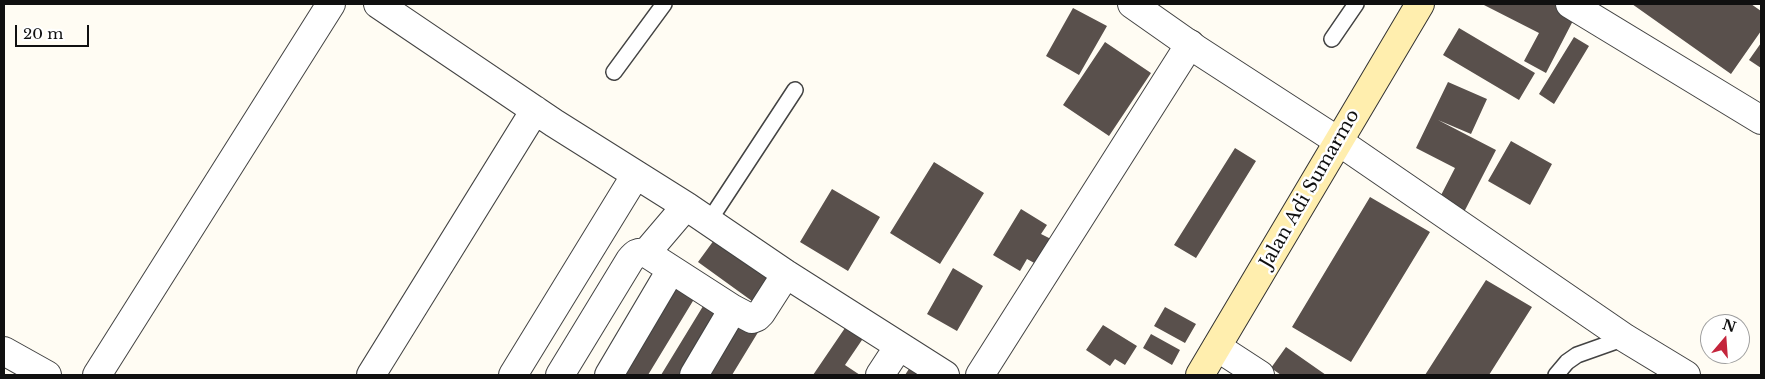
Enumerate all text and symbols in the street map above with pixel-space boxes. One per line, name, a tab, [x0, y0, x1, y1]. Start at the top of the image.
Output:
scale bar	[18, 15, 91, 47]
text: 20 m	[23, 24, 63, 43]
street label: Jalan Adi Sumarmo	[1256, 106, 1364, 272]
north arrow	[1700, 314, 1750, 364]
text: N	[1720, 315, 1738, 336]

